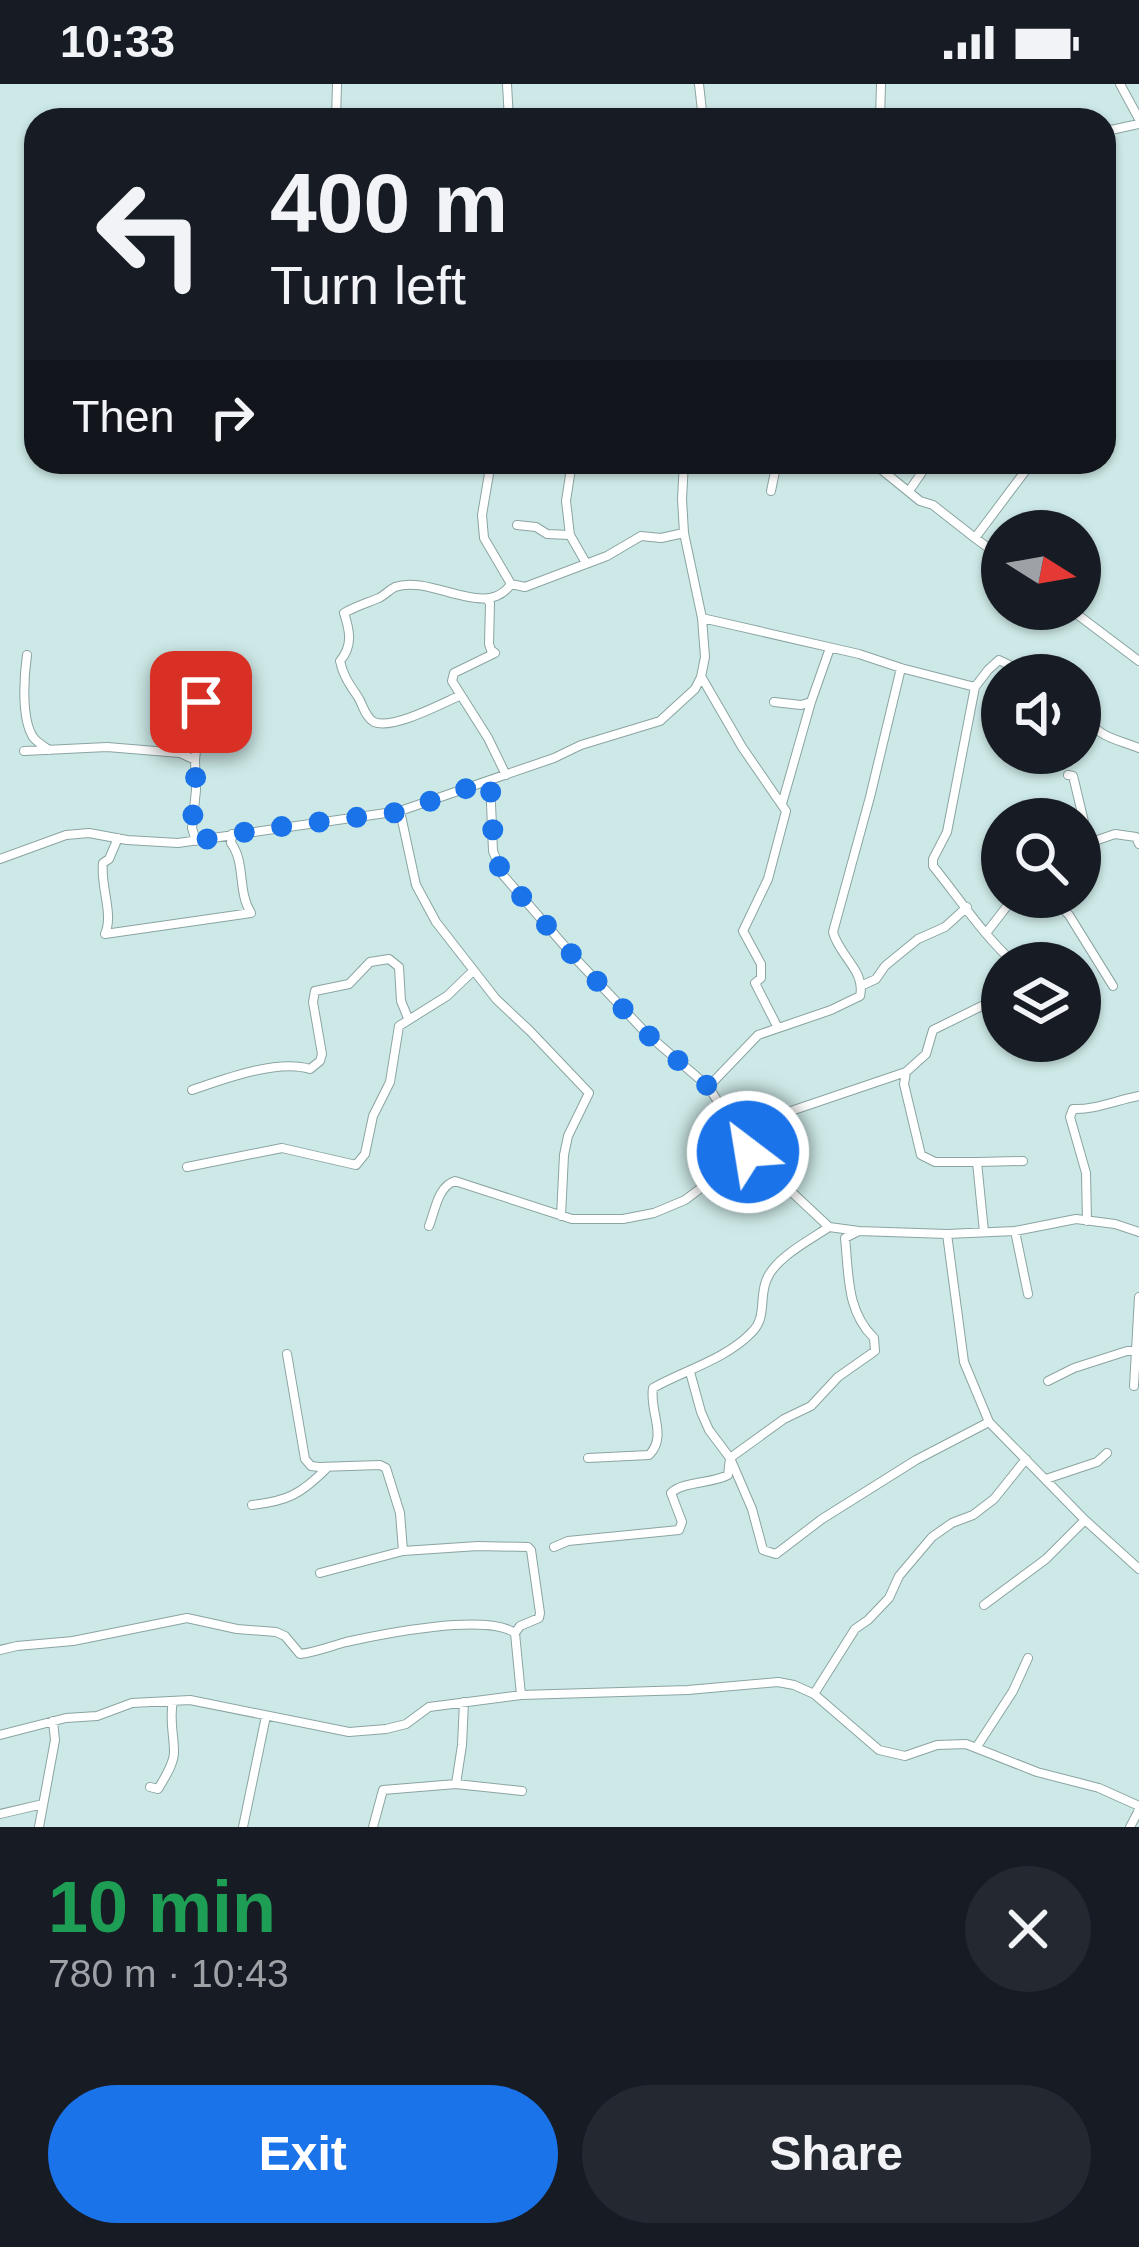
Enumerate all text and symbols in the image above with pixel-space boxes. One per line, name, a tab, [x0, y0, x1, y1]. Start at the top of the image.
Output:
text: 10:33	[60, 16, 175, 67]
icon: left	[72, 156, 228, 312]
text: 400 m	[270, 156, 508, 250]
text: Turn left	[270, 255, 466, 315]
icon: right	[199, 384, 265, 450]
text: Then	[72, 391, 175, 442]
north arrow	[981, 510, 1101, 630]
map controls	[981, 510, 1101, 1062]
pin	[150, 651, 252, 753]
button: sound	[981, 654, 1101, 774]
icon: arrive	[168, 669, 234, 735]
button: search	[981, 798, 1101, 918]
button: layers	[981, 942, 1101, 1062]
position arrow	[685, 1089, 811, 1215]
button: close	[965, 1866, 1091, 1992]
text: 10 min	[48, 1867, 276, 1947]
text: 780 m · 10:43	[48, 1952, 289, 1995]
button: Exit	[48, 2085, 558, 2223]
button: Share	[582, 2085, 1091, 2223]

